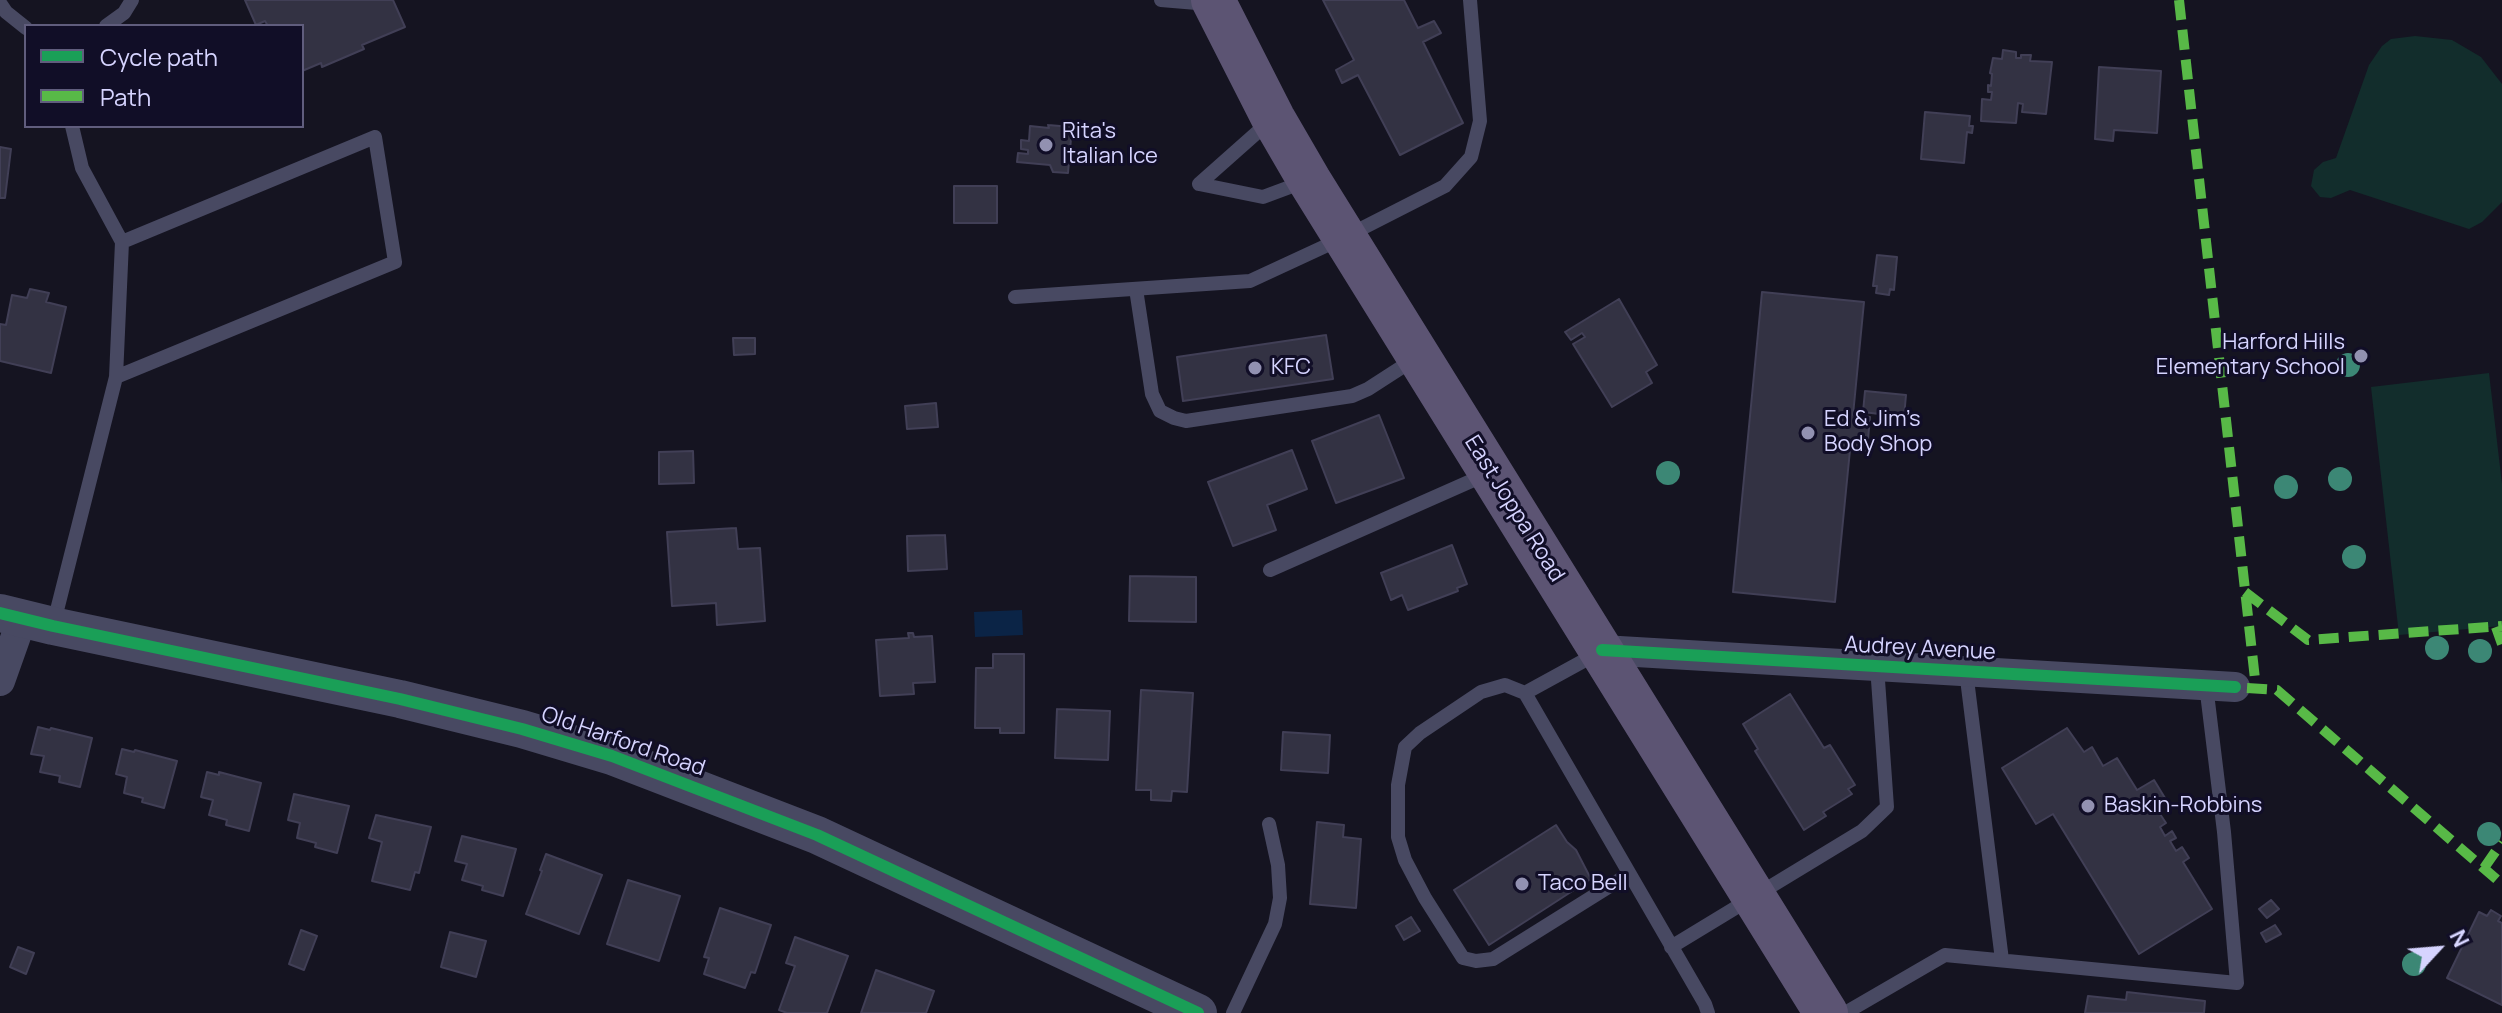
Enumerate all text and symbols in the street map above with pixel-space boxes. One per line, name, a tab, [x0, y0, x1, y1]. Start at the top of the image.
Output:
legend	[24, 24, 304, 128]
text: Cycle path	[100, 40, 218, 73]
text: Path	[100, 80, 151, 113]
place label: Rita's Italian Ice	[1062, 119, 1158, 170]
marker: Rita's Italian Ice	[1037, 136, 1055, 154]
place label: Harford Hills Elementary School	[2156, 330, 2345, 382]
marker: Harford Hills Elementary School	[2352, 347, 2370, 365]
place label: KFC	[1271, 355, 1311, 381]
marker: KFC	[1246, 359, 1264, 377]
place label: Ed & Jim’s Body Shop	[1824, 407, 1932, 458]
marker: Ed & Jim’s Body Shop	[1799, 424, 1817, 442]
street label: East Joppa Road	[1458, 431, 1570, 587]
street label: Audrey Avenue	[1844, 632, 1996, 666]
street label: Old Harford Road	[538, 702, 708, 782]
place label: Baskin-Robbins	[2104, 793, 2262, 819]
marker: Baskin-Robbins	[2079, 797, 2097, 815]
place label: Taco Bell	[1538, 871, 1628, 897]
marker: Taco Bell	[1513, 875, 1531, 893]
north arrow	[2398, 909, 2478, 989]
text: N	[2443, 925, 2477, 952]

